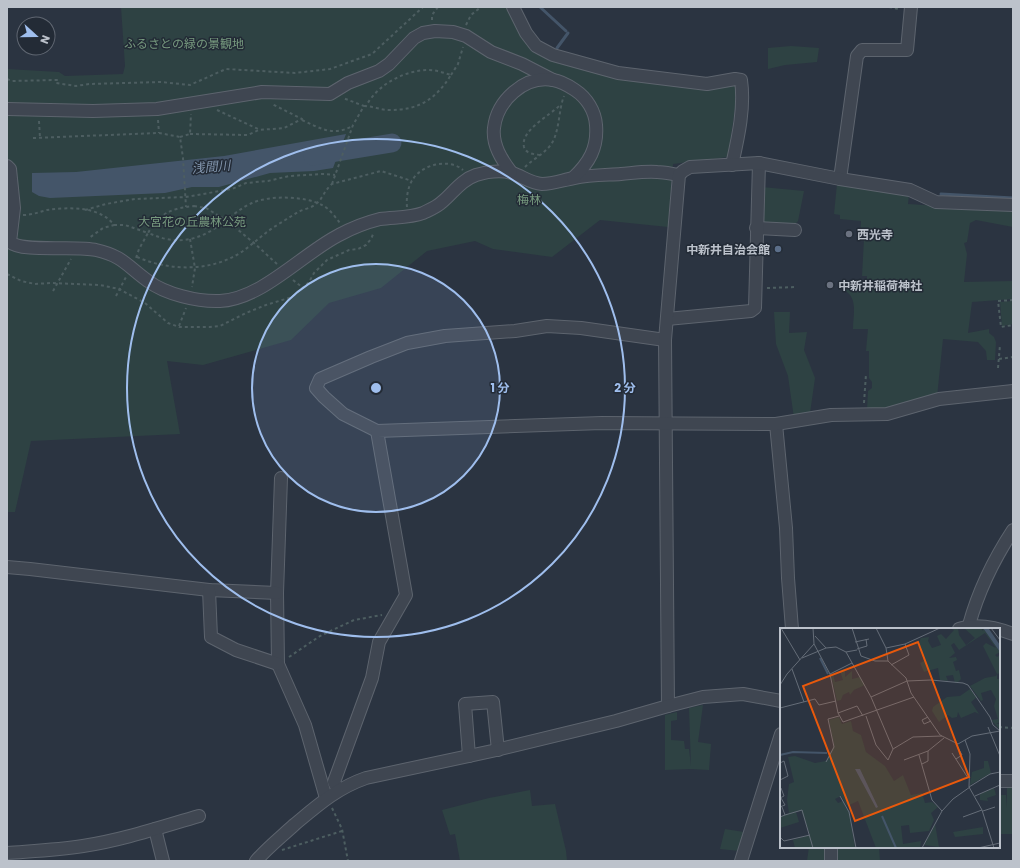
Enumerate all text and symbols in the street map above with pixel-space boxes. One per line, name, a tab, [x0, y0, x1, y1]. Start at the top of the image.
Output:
north arrow	[16, 16, 56, 56]
text: N	[36, 33, 54, 46]
park label: ふるさとの緑の景観地	[124, 35, 244, 52]
water label: 浅間川	[191, 156, 233, 178]
park label: 梅林	[517, 191, 541, 208]
park label: 大宮花の丘農林公苑	[138, 213, 246, 230]
place label: 西光寺	[857, 226, 893, 243]
marker: 西光寺	[844, 229, 854, 239]
place label: 中新井自治会館	[686, 241, 770, 258]
marker: 中新井自治会館	[773, 244, 783, 254]
place label: 中新井稲荷神社	[838, 277, 922, 294]
marker: 中新井稲荷神社	[825, 280, 835, 290]
text: 1 分	[490, 379, 510, 396]
text: 2 分	[614, 379, 636, 396]
centre of rings	[369, 381, 383, 395]
inset map	[780, 628, 1000, 848]

